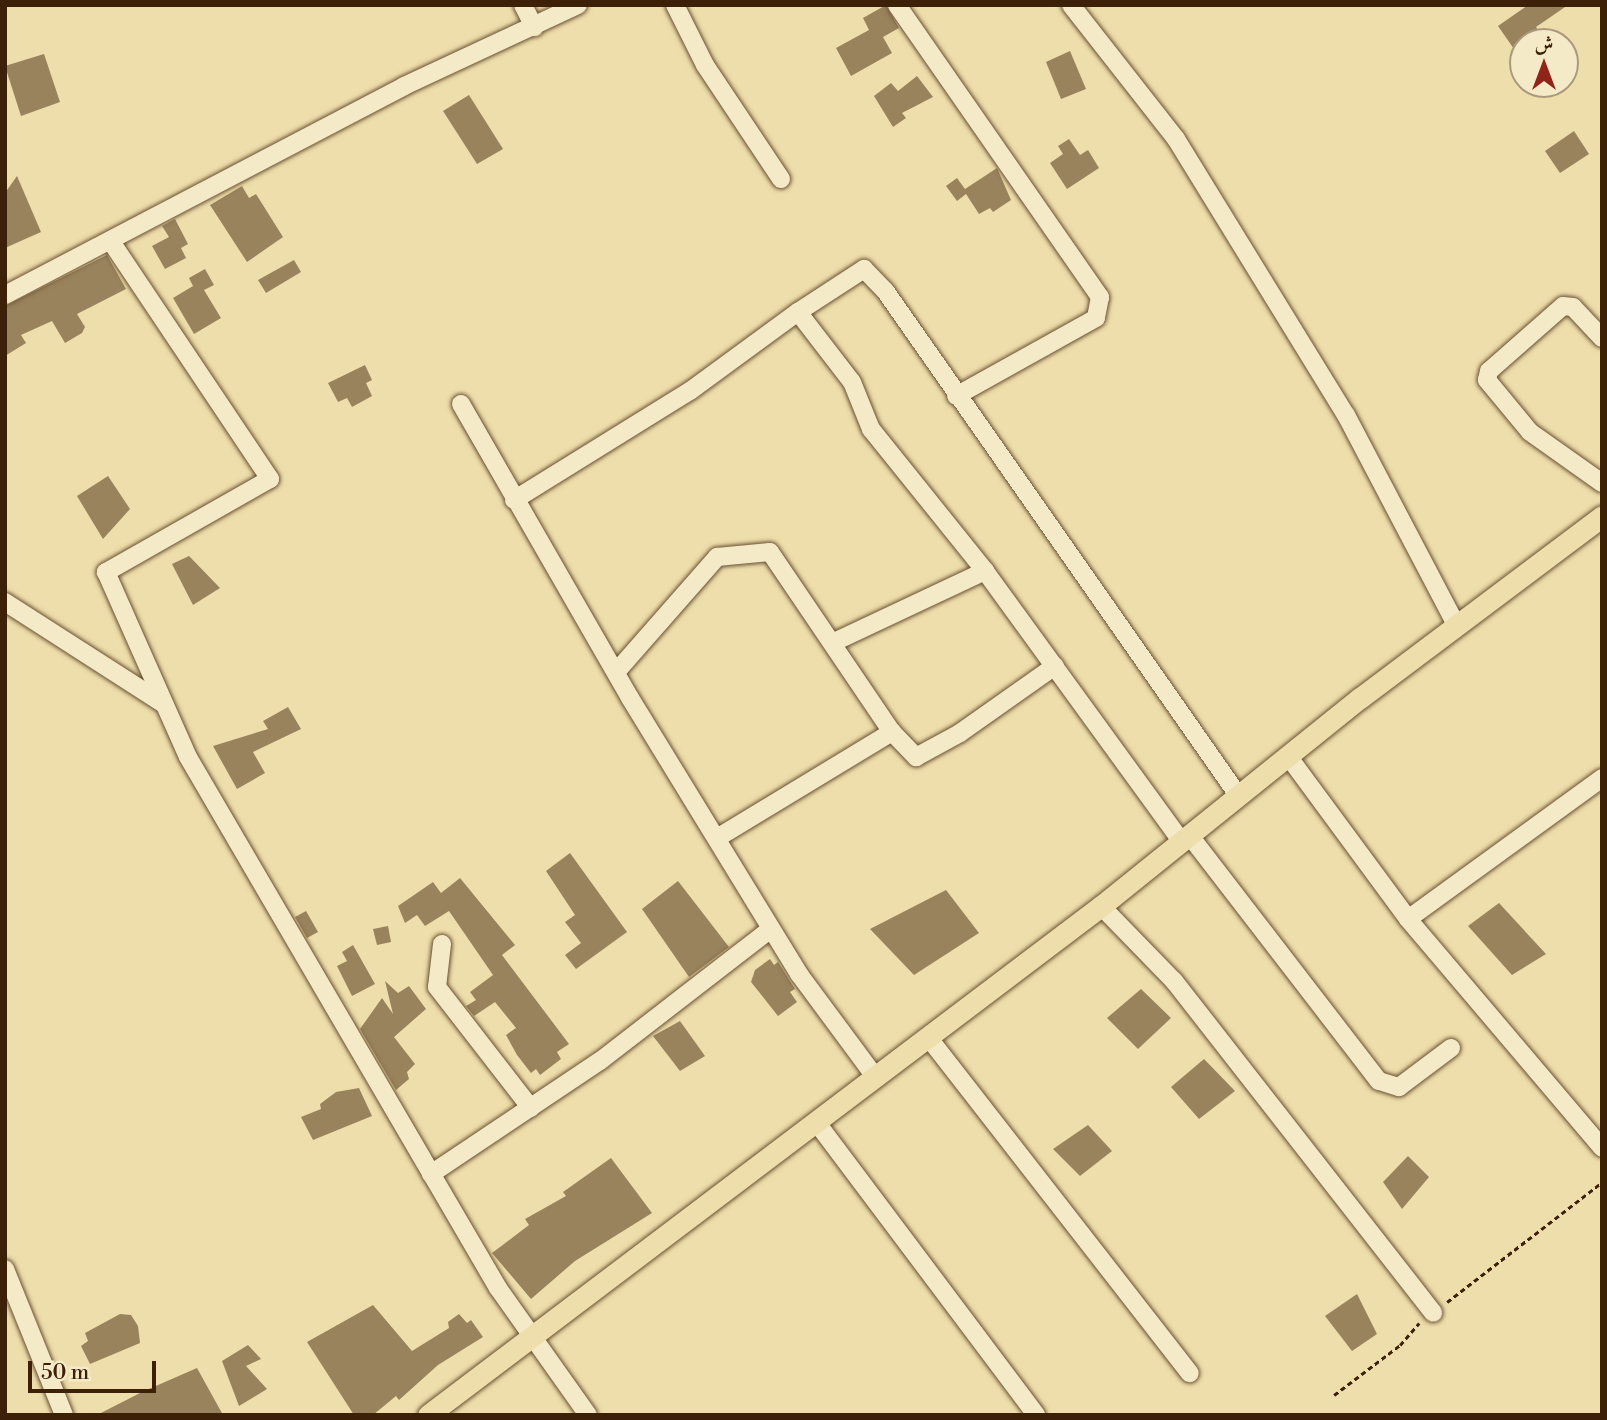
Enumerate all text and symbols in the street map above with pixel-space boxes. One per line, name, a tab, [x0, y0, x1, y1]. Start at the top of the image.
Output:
north arrow	[1509, 28, 1579, 98]
text: ش	[1535, 32, 1553, 56]
scale bar	[32, 1346, 159, 1390]
text: 50 m	[41, 1360, 89, 1386]

